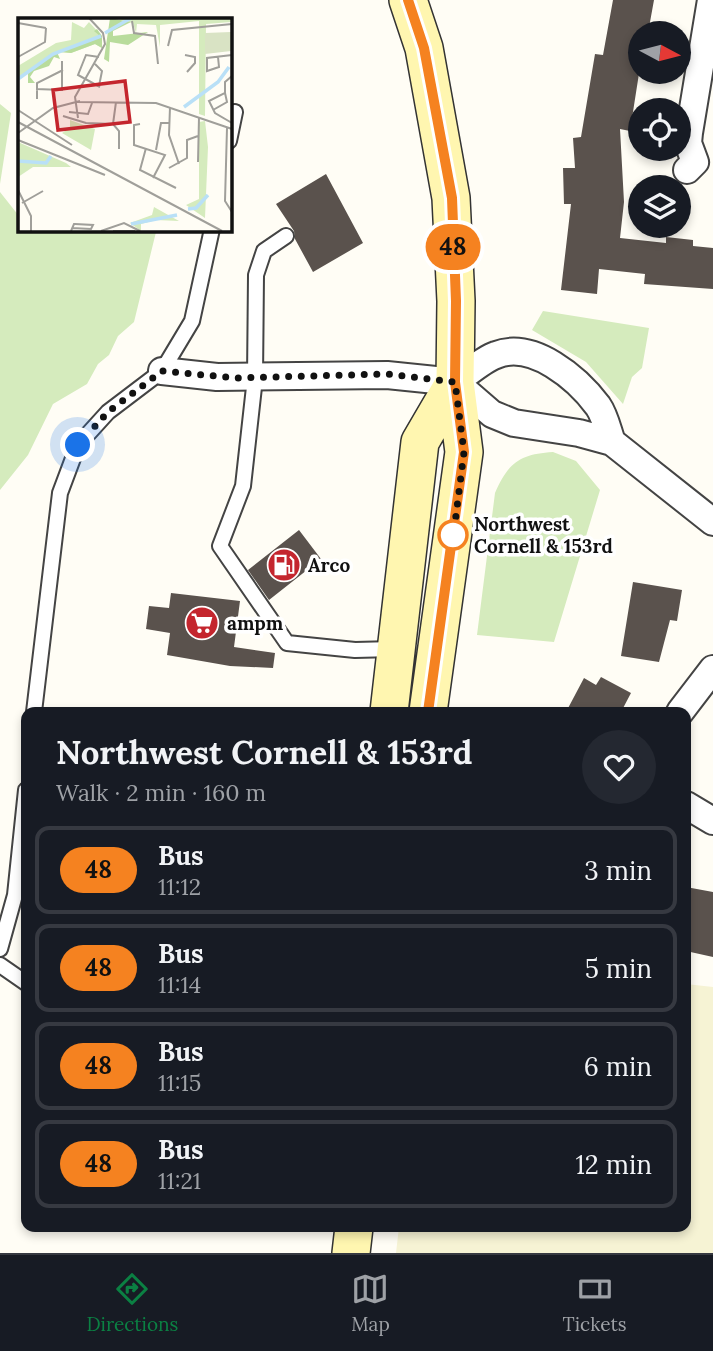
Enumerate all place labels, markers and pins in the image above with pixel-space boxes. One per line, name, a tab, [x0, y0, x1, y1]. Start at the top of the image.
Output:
place label: Northwest Cornell & 153rd	[474, 512, 613, 558]
marker: Northwest Cornell & 153rd	[438, 520, 468, 550]
fuel station icon: Arco	[265, 546, 303, 584]
place label: Arco	[308, 553, 350, 577]
supermarket icon: ampm	[183, 604, 221, 642]
place label: ampm	[227, 611, 284, 635]

